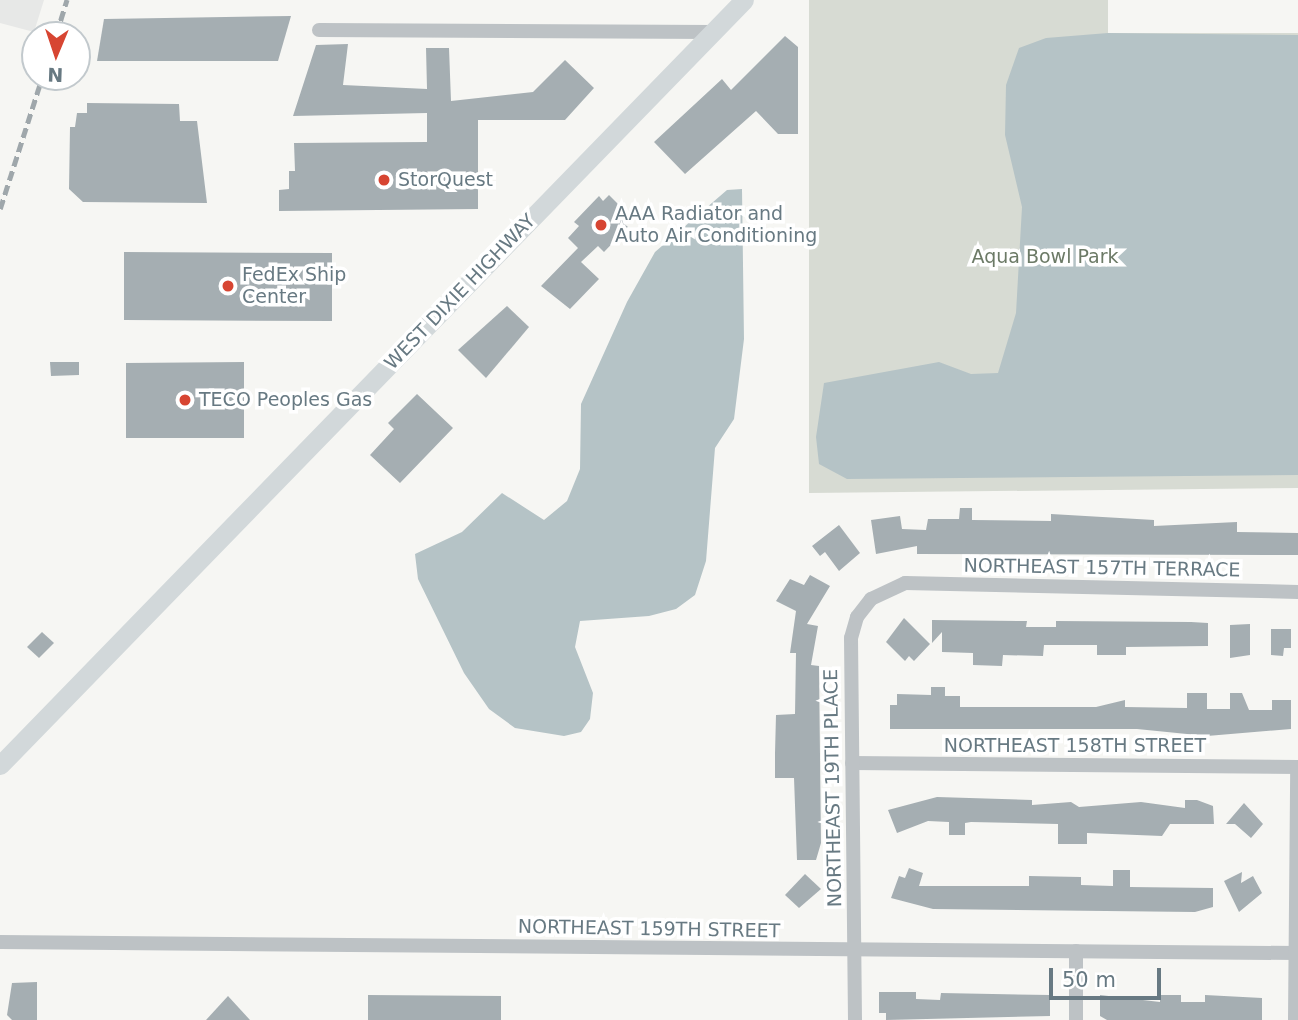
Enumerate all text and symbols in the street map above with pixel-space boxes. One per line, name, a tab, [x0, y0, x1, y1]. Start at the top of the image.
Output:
north arrow	[21, 21, 91, 91]
text: N	[47, 64, 64, 86]
place label: StorQuest	[398, 169, 493, 191]
marker: StorQuest	[376, 172, 392, 188]
place label: AAA Radiator and Auto Air Conditioning	[615, 203, 817, 247]
street label: WEST DIXIE HIGHWAY	[380, 210, 540, 374]
marker: AAA Radiator and Auto Air Conditioning	[593, 217, 609, 233]
park label: Aqua Bowl Park	[971, 246, 1119, 268]
place label: FedEx Ship Center	[242, 264, 346, 308]
marker: FedEx Ship Center	[220, 278, 236, 294]
place label: TECO Peoples Gas	[199, 389, 372, 411]
marker: TECO Peoples Gas	[177, 392, 193, 408]
street label: NORTHEAST 157TH TERRACE	[963, 554, 1241, 582]
street label: NORTHEAST 19TH PLACE	[820, 669, 846, 907]
street label: NORTHEAST 158TH STREET	[944, 735, 1206, 757]
street label: NORTHEAST 159TH STREET	[518, 915, 780, 943]
scale bar	[1053, 954, 1165, 998]
text: 50 m	[1062, 968, 1116, 992]

